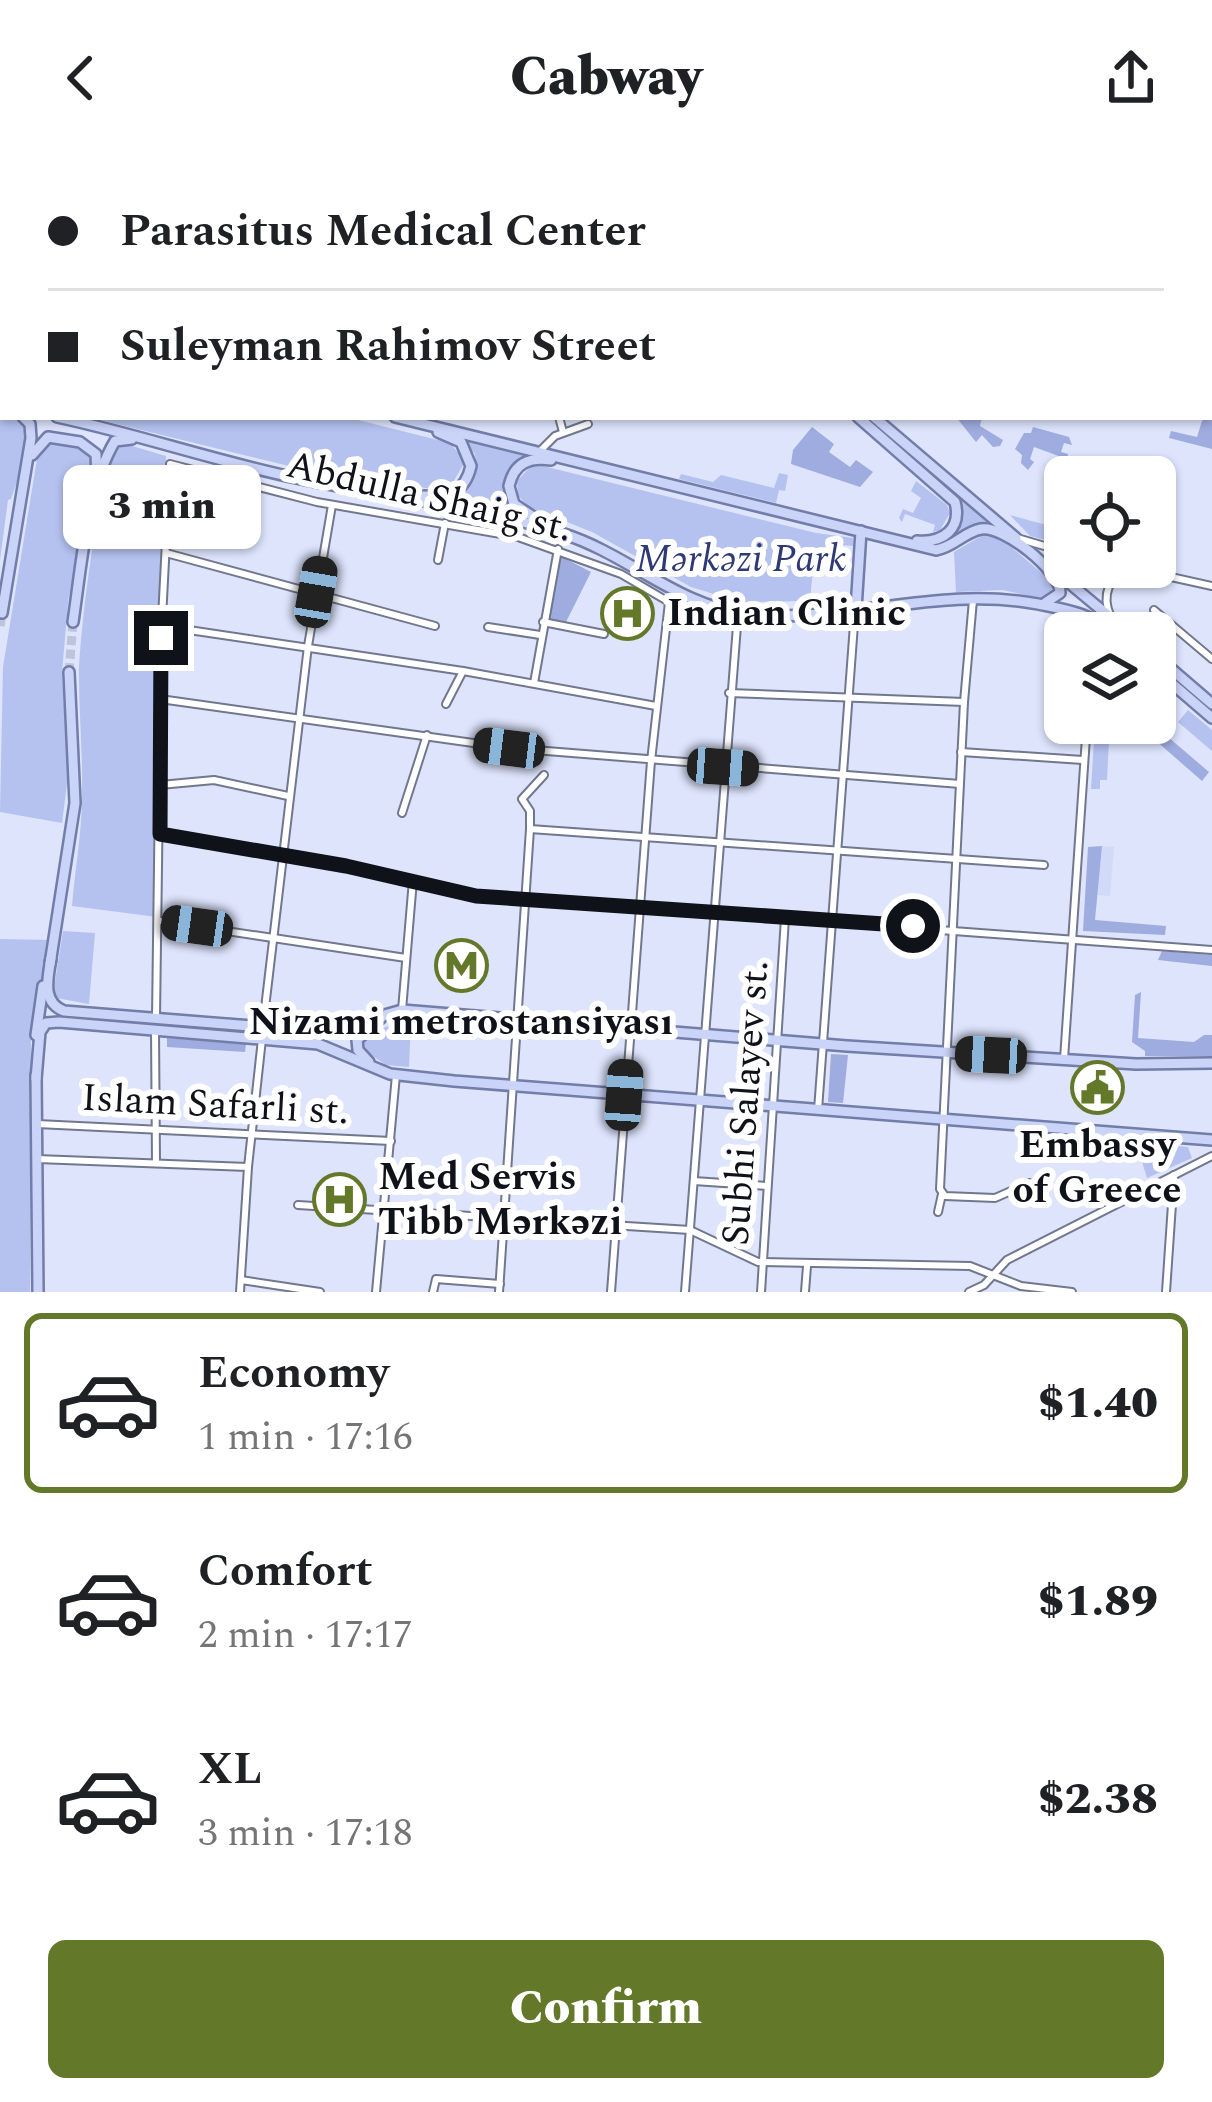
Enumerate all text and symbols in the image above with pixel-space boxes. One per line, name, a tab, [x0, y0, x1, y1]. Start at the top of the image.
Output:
text: Cabway	[510, 37, 702, 119]
icon: back	[48, 45, 114, 111]
icon: share	[1098, 45, 1164, 111]
text: Parasitus Medical Center	[120, 197, 646, 266]
text: Suleyman Rahimov Street	[120, 312, 656, 381]
street label: Abdulla Shaig st.	[280, 435, 578, 559]
map controls	[1044, 456, 1176, 744]
button: locate	[1044, 456, 1176, 588]
callout: 3 min	[62, 464, 260, 548]
text: 3 min	[108, 477, 216, 536]
park label: Mərkəzi Park	[636, 530, 846, 589]
car	[292, 553, 340, 631]
place label: Indian Clinic	[667, 584, 906, 643]
hospital icon: Indian Clinic	[600, 585, 656, 641]
route end	[134, 611, 188, 665]
button: layers	[1044, 612, 1176, 744]
car	[471, 726, 547, 770]
car	[686, 747, 760, 787]
route start	[886, 899, 940, 953]
car	[159, 903, 235, 949]
metro station icon: Nizami metrostansiyası	[433, 937, 489, 993]
street label: Subhi Salayev st.	[707, 958, 785, 1248]
place label: Nizami metrostansiyası	[249, 993, 673, 1052]
car	[954, 1035, 1028, 1075]
car	[604, 1058, 644, 1132]
public building icon: Embassy of Greece	[1069, 1060, 1125, 1116]
street label: Islam Safarli st.	[80, 1069, 350, 1141]
place label: Embassy of Greece	[1013, 1116, 1182, 1220]
place label: Med Servis Tibb Mərkəzi	[378, 1148, 623, 1252]
hospital icon: Med Servis Tibb Mərkəzi	[311, 1171, 367, 1227]
text: Economy	[198, 1339, 389, 1408]
icon: car	[54, 1349, 162, 1457]
text: $1.40	[1037, 1369, 1158, 1438]
text: 1 min · 17:16	[198, 1408, 413, 1467]
text: Comfort	[198, 1537, 373, 1606]
icon: car	[54, 1547, 162, 1655]
text: $1.89	[1037, 1567, 1158, 1636]
text: 2 min · 17:17	[198, 1606, 413, 1665]
text: XL	[198, 1735, 262, 1804]
icon: car	[54, 1745, 162, 1853]
text: $2.38	[1037, 1765, 1158, 1834]
text: 3 min · 17:18	[198, 1804, 413, 1863]
button: Confirm	[48, 1940, 1164, 2078]

